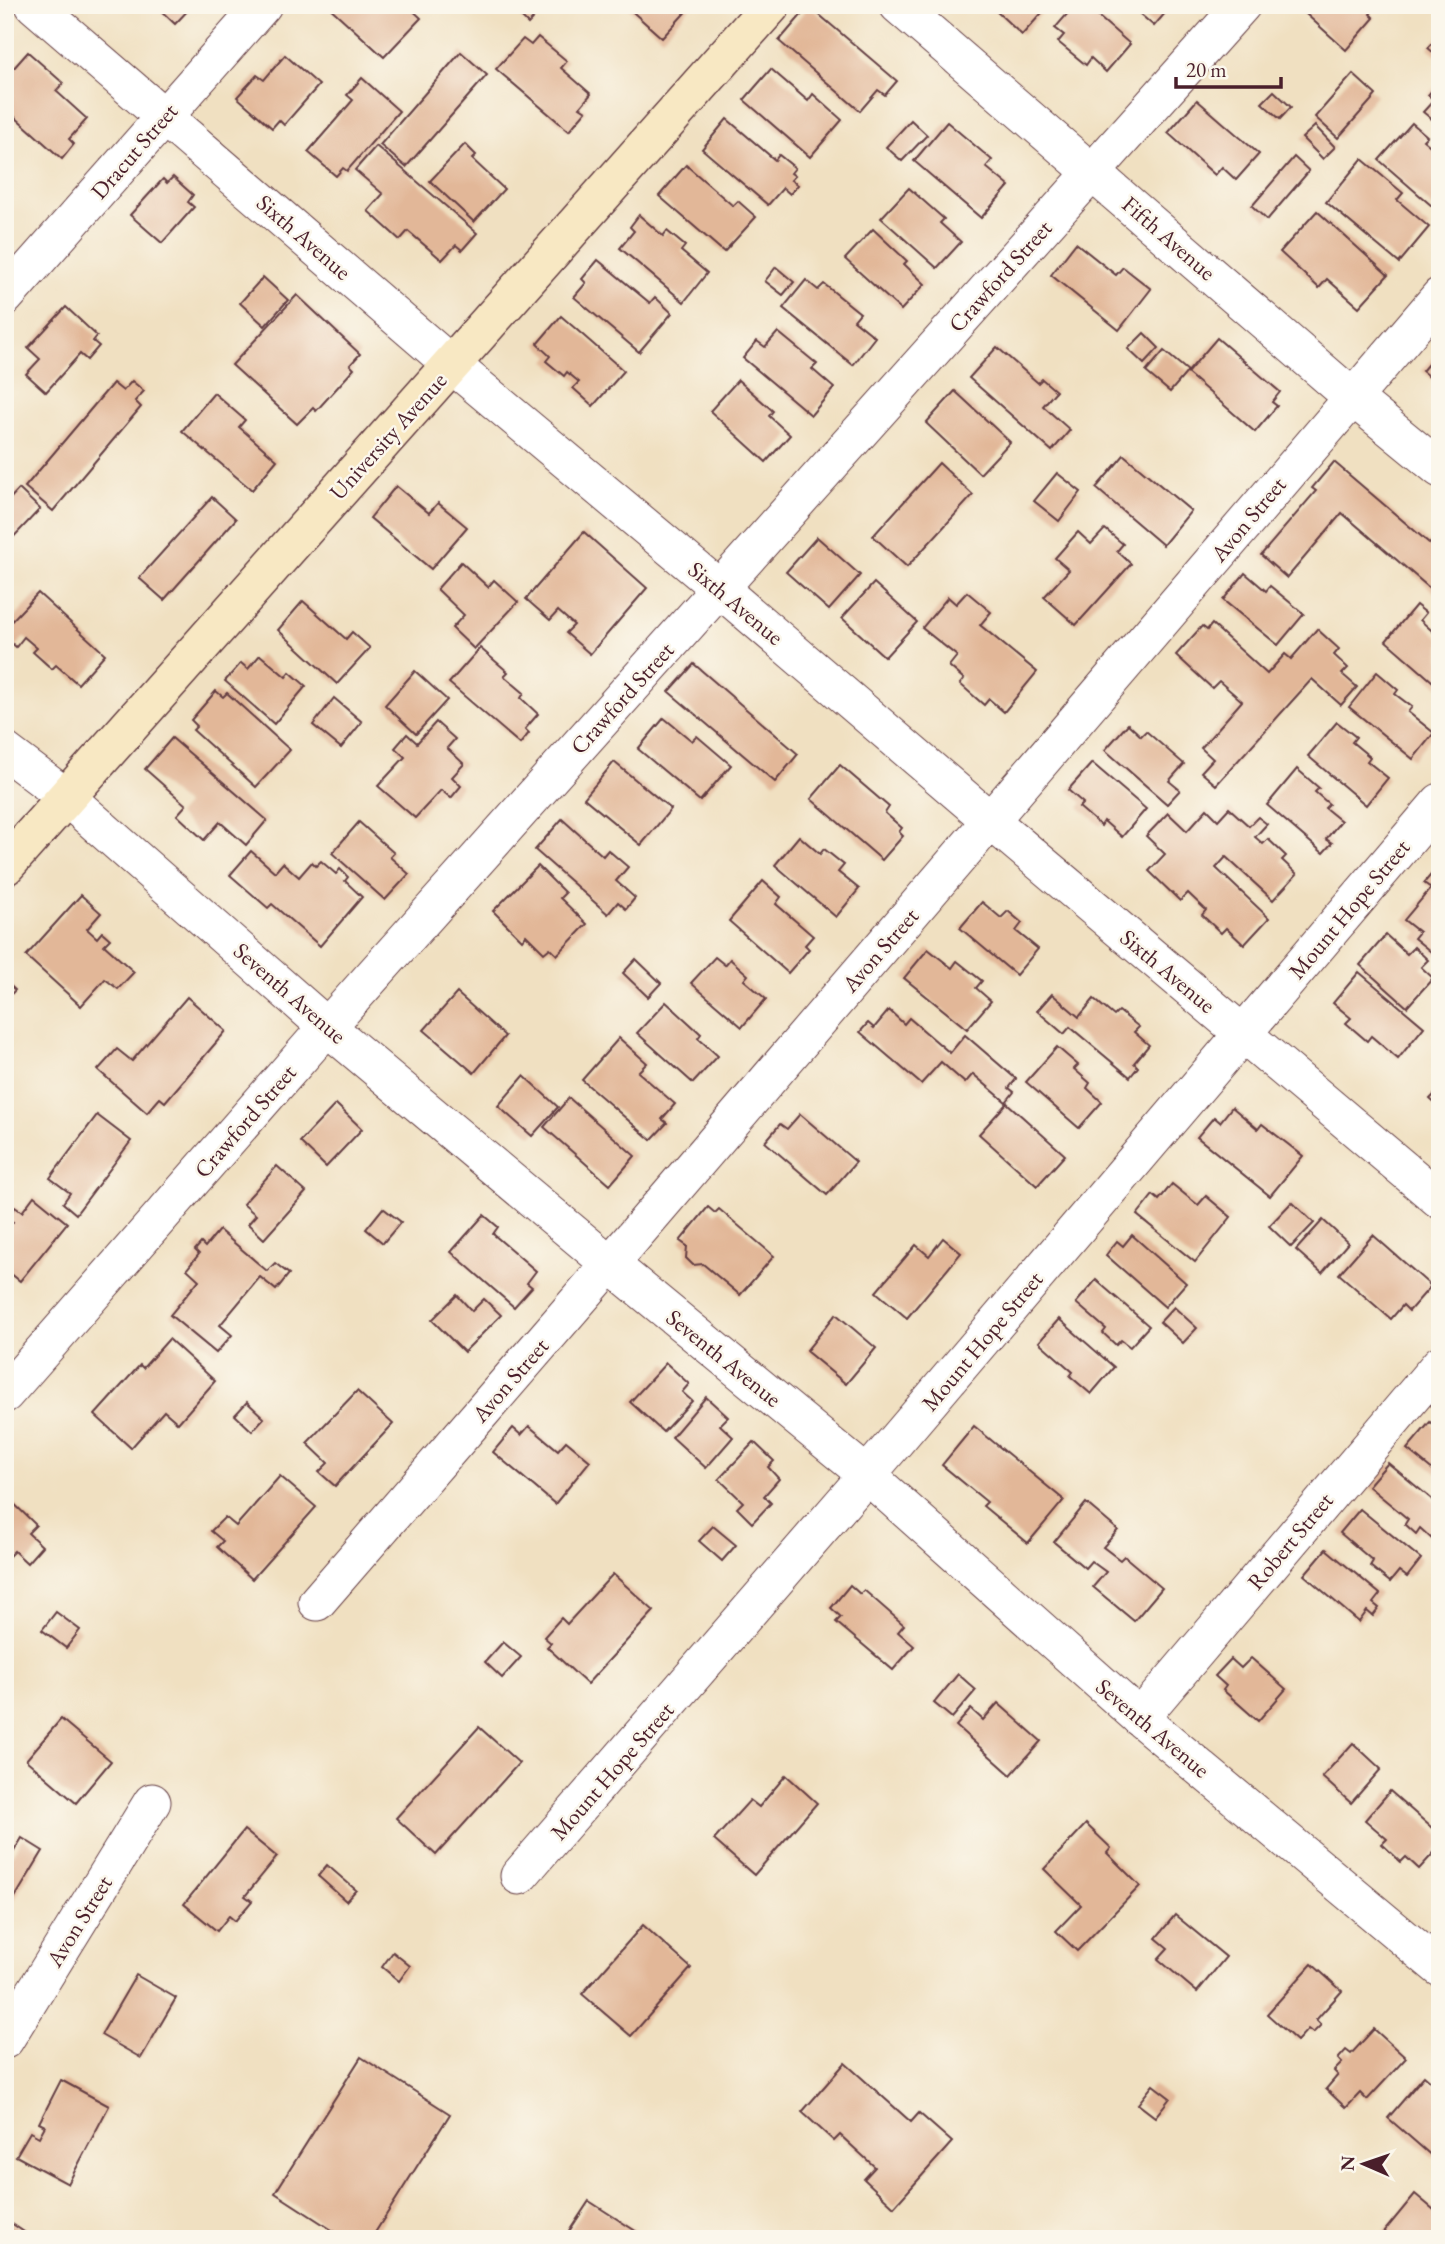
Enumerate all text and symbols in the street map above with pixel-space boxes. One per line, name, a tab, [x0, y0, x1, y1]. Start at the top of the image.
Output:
scale bar	[1176, 46, 1280, 90]
text: 20 m	[1186, 56, 1227, 83]
street label: Dracut Street	[84, 96, 185, 205]
street label: Sixth Avenue	[250, 188, 358, 286]
street label: Fifth Avenue	[1116, 189, 1222, 287]
street label: Crawford Street	[942, 213, 1059, 338]
street label: University Avenue	[323, 366, 453, 506]
street label: Avon Street	[1203, 470, 1293, 569]
street label: Sixth Avenue	[682, 554, 790, 652]
street label: Crawford Street	[564, 635, 681, 760]
street label: Mount Hope Street	[1282, 832, 1417, 985]
street label: Avon Street	[834, 901, 925, 999]
street label: Sixth Avenue	[1114, 922, 1222, 1020]
street label: Seventh Avenue	[227, 936, 353, 1050]
street label: Crawford Street	[187, 1057, 303, 1184]
street label: Mount Hope Street	[915, 1264, 1050, 1417]
street label: Seventh Avenue	[660, 1302, 788, 1414]
street label: Avon Street	[464, 1331, 555, 1429]
street label: Robert Street	[1240, 1485, 1340, 1596]
street label: Seventh Avenue	[1090, 1672, 1216, 1784]
street label: Mount Hope Street	[544, 1695, 681, 1846]
street label: Avon Street	[39, 1869, 119, 1973]
north arrow	[1330, 2128, 1400, 2198]
text: N	[1335, 2155, 1360, 2172]

